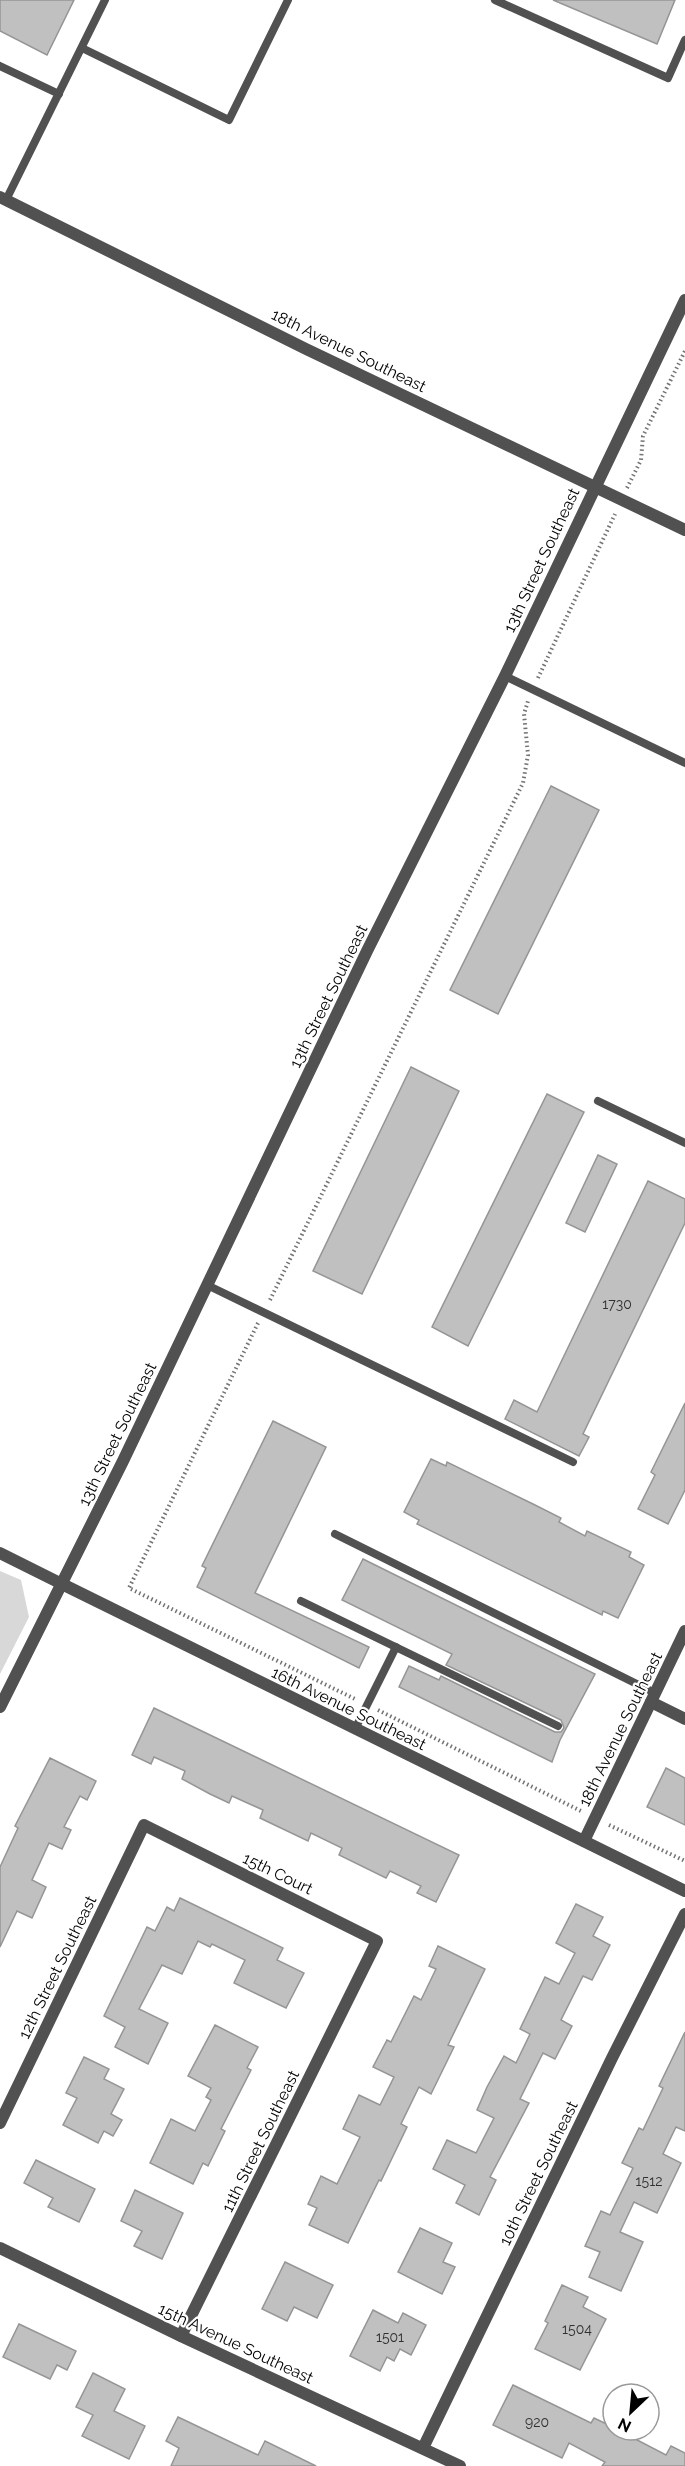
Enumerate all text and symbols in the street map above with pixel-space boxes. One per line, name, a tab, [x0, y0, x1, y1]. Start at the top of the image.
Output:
street label: 18th Avenue Southeast	[268, 305, 430, 396]
street label: 13th Street Southeast	[500, 484, 584, 635]
street label: 13th Street Southeast	[285, 921, 372, 1071]
house number: 1730	[602, 1296, 632, 1312]
street label: 13th Street Southeast	[74, 1359, 161, 1509]
street label: 18th Avenue Southeast	[575, 1648, 666, 1810]
street label: 16th Avenue Southeast	[268, 1663, 430, 1754]
street label: 15th Court	[240, 1848, 316, 1899]
street label: 12th Street Southeast	[14, 1892, 101, 2042]
street label: 11th Street Southeast	[218, 2067, 303, 2215]
street label: 10th Street Southeast	[495, 2097, 582, 2249]
house number: 1512	[636, 2173, 662, 2189]
street label: 15th Avenue Southeast	[155, 2299, 317, 2388]
house number: 1504	[562, 2321, 592, 2337]
house number: 1501	[376, 2329, 404, 2345]
north arrow	[601, 2382, 661, 2442]
house number: 920	[525, 2414, 549, 2430]
text: N	[615, 2414, 634, 2436]

